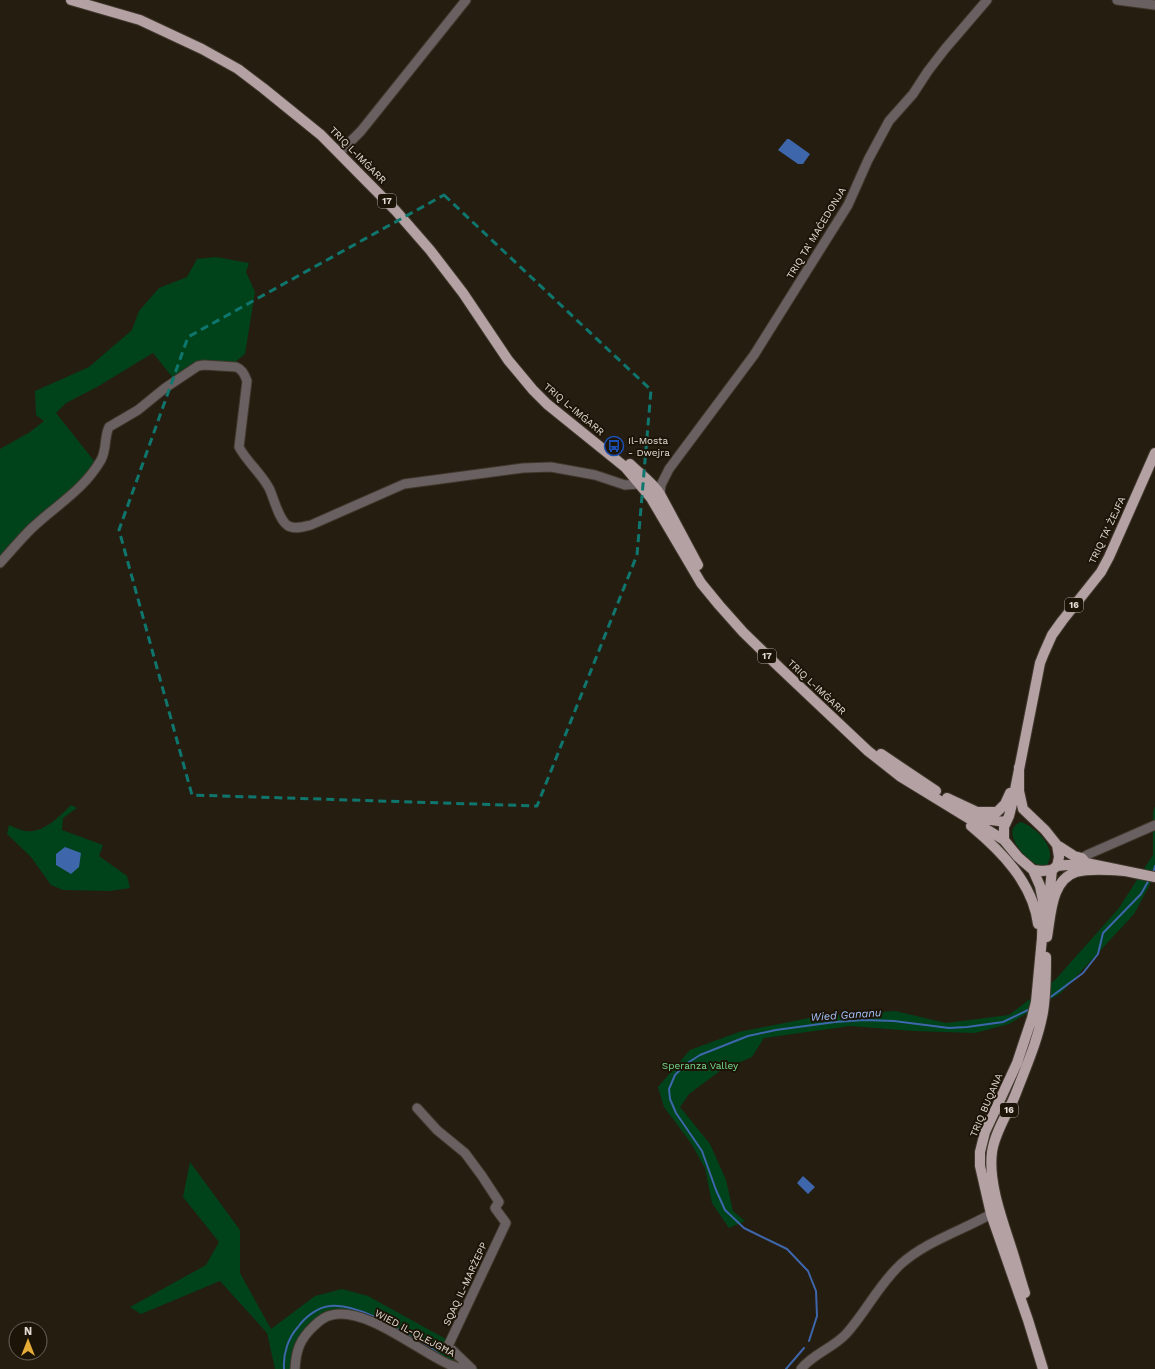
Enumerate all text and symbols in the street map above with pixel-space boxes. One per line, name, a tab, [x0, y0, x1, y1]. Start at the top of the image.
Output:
street label: TRIQ L-IMĠARR	[327, 124, 389, 186]
street label: TRIQ TA' MAĊEDONJA	[784, 185, 848, 281]
road number: 17	[378, 194, 396, 208]
street label: TRIQ L-IMĠARR	[542, 381, 607, 438]
bus stop icon: Il-Mosta - Dwejra	[603, 435, 625, 457]
place label: Il-Mosta - Dwejra	[628, 435, 670, 458]
street label: TRIQ TA' ŻEJFA	[1087, 494, 1128, 565]
road number: 16	[1065, 598, 1083, 612]
road number: 17	[758, 649, 776, 663]
street label: TRIQ L-IMĠARR	[786, 657, 849, 717]
water label: Wied Gananu	[810, 1006, 882, 1024]
park label: Speranza Valley	[662, 1060, 739, 1071]
street label: TRIQ BUQANA	[968, 1071, 1004, 1138]
road number: 16	[1000, 1103, 1018, 1117]
street label: SQAQ IL-MARŻEPP	[441, 1241, 489, 1327]
street label: WIED IL-QLEJGĦA	[373, 1307, 457, 1359]
north arrow	[8, 1321, 48, 1361]
text: N	[24, 1325, 32, 1338]

